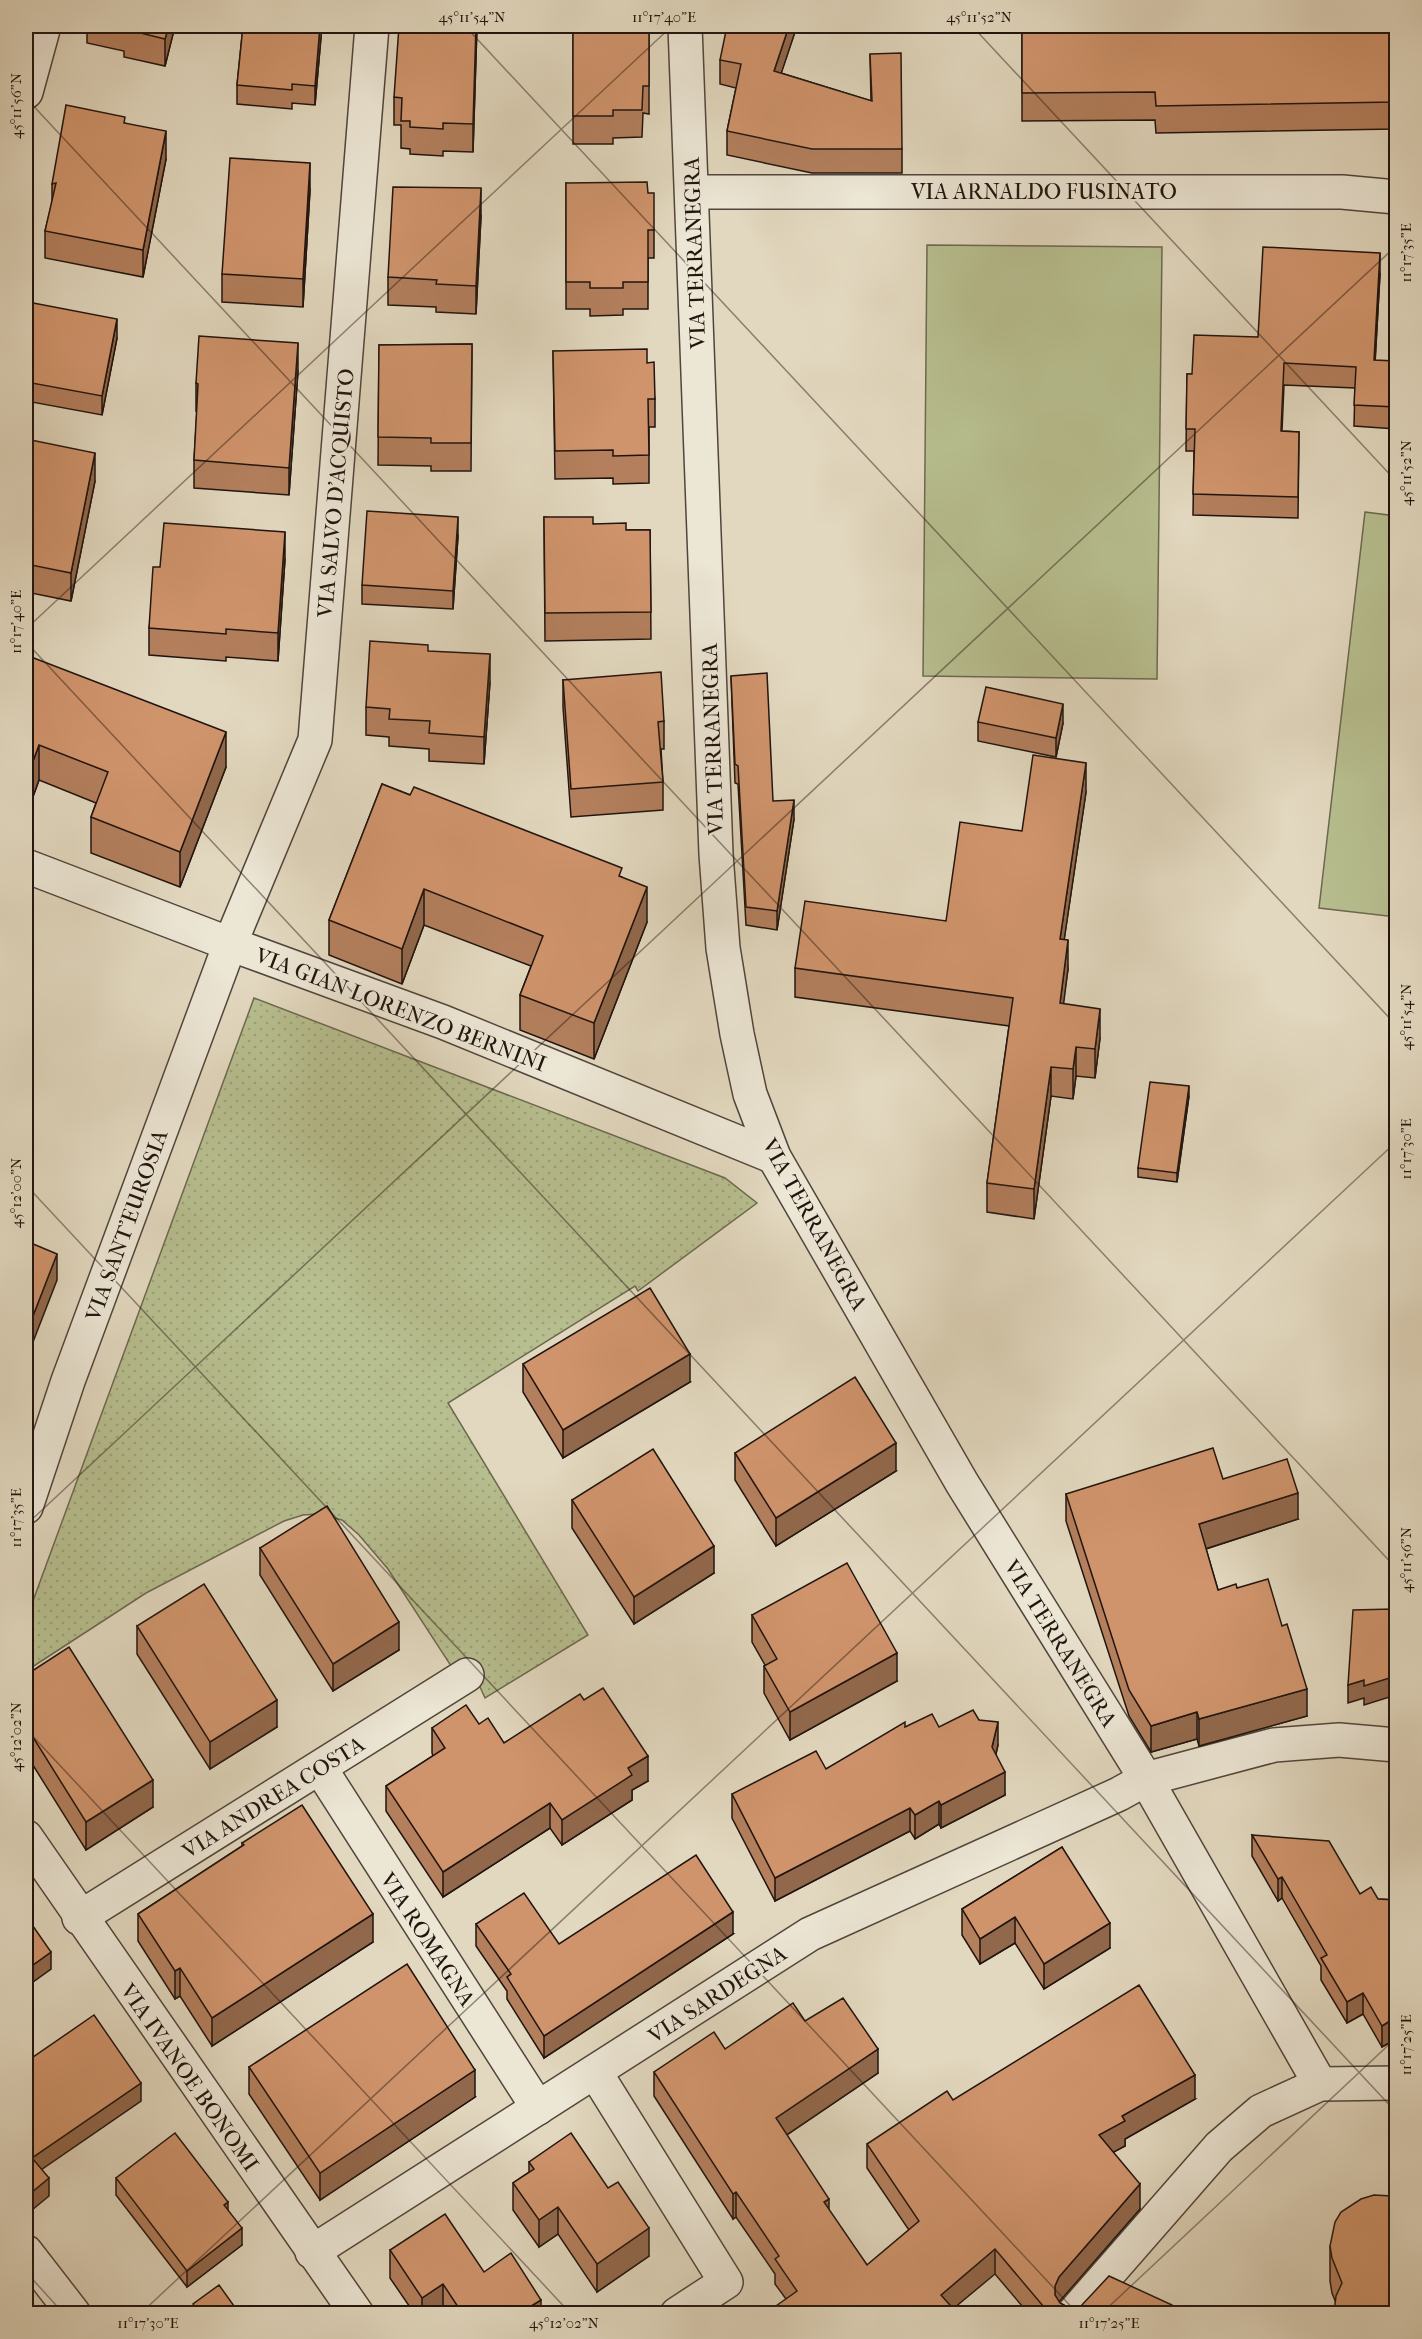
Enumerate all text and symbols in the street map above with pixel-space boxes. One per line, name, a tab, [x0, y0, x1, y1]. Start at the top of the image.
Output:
text: 45°11'54"N	[439, 8, 506, 26]
text: 11°17'40"E	[632, 8, 696, 26]
text: 45°11'52"N	[946, 8, 1012, 26]
text: 45°11'56"N	[7, 72, 25, 139]
street label: VIA TERRANEGRA	[679, 156, 711, 350]
street label: VIA ARNALDO FUSINATO	[910, 179, 1177, 205]
text: 11°17'35"E	[1397, 223, 1415, 283]
street label: VIA SALVO D'ACQUISTO	[312, 367, 360, 620]
text: 45°11'52"N	[1397, 440, 1415, 506]
text: 11°17'40"E	[7, 590, 25, 654]
street label: VIA TERRANEGRA	[697, 642, 729, 836]
street label: VIA GIAN LORENZO BERNINI	[251, 942, 550, 1078]
text: 45°11'54"N	[1397, 983, 1415, 1050]
text: 11°17'30"E	[1397, 1118, 1415, 1180]
street label: VIA SANT'EUROSIA	[80, 1126, 174, 1325]
street label: VIA TERRANEGRA	[756, 1133, 872, 1315]
text: 45°12'00"N	[7, 1157, 25, 1228]
text: 11°17'35"E	[7, 1488, 25, 1548]
text: 45°11'56"N	[1397, 1526, 1415, 1593]
street label: VIA TERRANEGRA	[998, 1554, 1123, 1733]
text: 45°12'02"N	[7, 1701, 25, 1772]
street label: VIA ANDREA COSTA	[177, 1731, 370, 1865]
street label: VIA ROMAGNA	[374, 1867, 480, 2012]
street label: VIA SARDEGNA	[643, 1940, 792, 2050]
street label: VIA IVANOE BONOMI	[114, 1978, 264, 2177]
text: 11°17'25"E	[1397, 2014, 1415, 2076]
text: 11°17'30"E	[117, 2314, 179, 2332]
text: 45°12'02"N	[529, 2314, 600, 2332]
text: 11°17'25"E	[1078, 2314, 1140, 2332]

